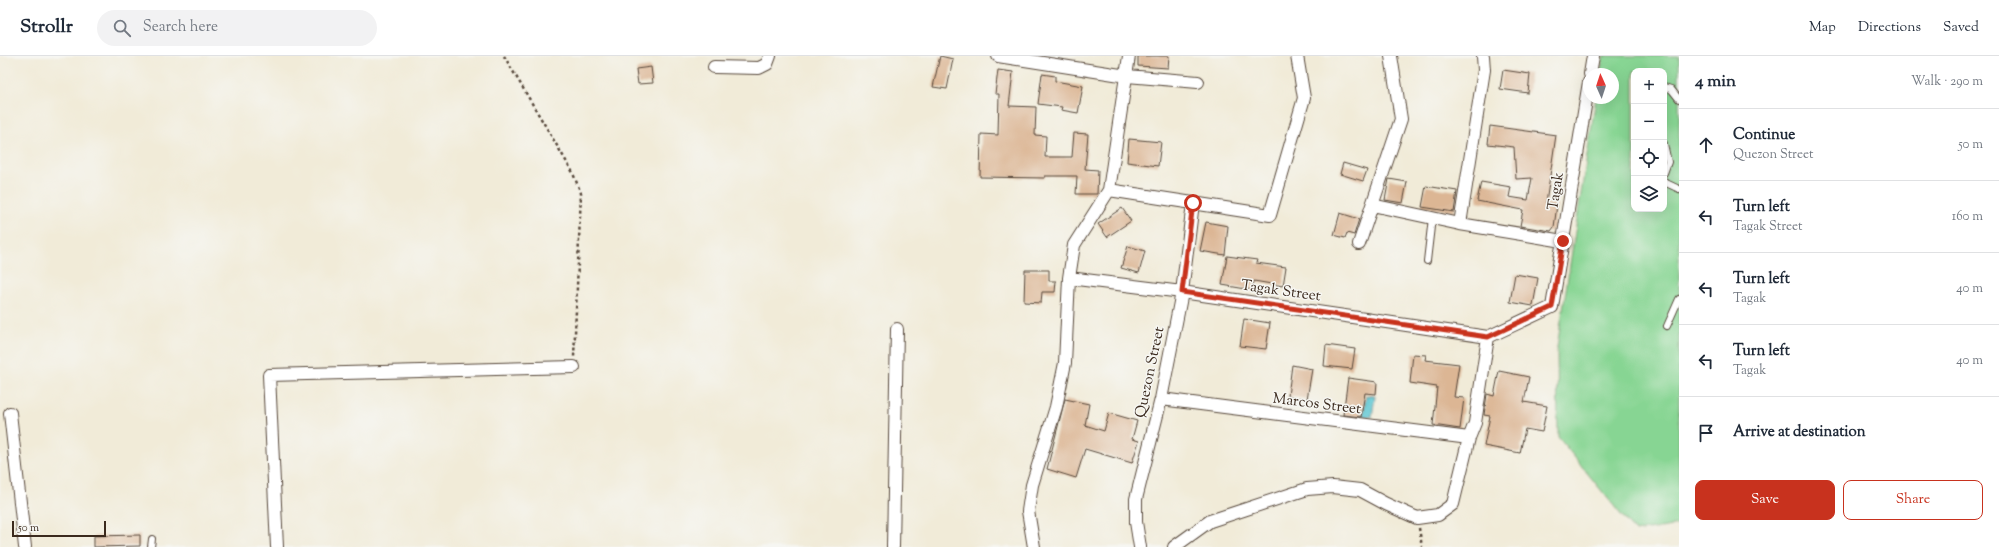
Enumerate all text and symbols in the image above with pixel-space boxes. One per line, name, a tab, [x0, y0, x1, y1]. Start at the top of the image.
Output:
search box	[97, 10, 377, 46]
text: Strollr	[20, 14, 73, 41]
icon: search	[111, 17, 133, 39]
text: Search here	[143, 17, 218, 38]
text: Map	[1809, 18, 1836, 38]
text: Directions	[1858, 18, 1921, 38]
text: Saved	[1943, 18, 1979, 38]
north arrow	[1583, 68, 1619, 104]
map controls	[1631, 68, 1667, 212]
button: +	[1631, 68, 1667, 104]
text: 4 min	[1695, 70, 1736, 94]
text: Walk · 290 m	[1911, 73, 1983, 91]
button: −	[1631, 104, 1667, 140]
text: Continue	[1733, 125, 1795, 146]
icon: ahead	[1695, 134, 1717, 156]
text: 50 m	[1958, 136, 1983, 154]
button: locate	[1631, 140, 1667, 176]
text: Quezon Street	[1733, 146, 1814, 164]
street label: Tagak	[1543, 171, 1570, 212]
button: layers	[1631, 176, 1667, 212]
route start	[1184, 194, 1202, 212]
text: Turn left	[1733, 197, 1790, 218]
icon: left	[1695, 206, 1717, 228]
text: 160 m	[1952, 208, 1983, 226]
text: Tagak Street	[1733, 218, 1803, 236]
route end	[1554, 232, 1572, 250]
text: Turn left	[1733, 269, 1790, 290]
street label: Tagak Street	[1240, 276, 1322, 307]
icon: left	[1695, 278, 1717, 300]
text: 40 m	[1956, 280, 1983, 298]
text: Tagak	[1733, 290, 1766, 308]
street label: Quezon Street	[1131, 325, 1170, 420]
text: Turn left	[1733, 341, 1790, 362]
icon: left	[1695, 350, 1717, 372]
text: 40 m	[1956, 352, 1983, 370]
text: Tagak	[1733, 362, 1766, 380]
street label: Marcos Street	[1271, 389, 1362, 420]
icon: arrive	[1695, 422, 1717, 444]
text: Arrive at destination	[1733, 422, 1866, 443]
button: Save	[1695, 480, 1835, 520]
button: Share	[1843, 480, 1983, 520]
scale bar	[12, 519, 106, 538]
text: 50 m	[18, 520, 39, 536]

